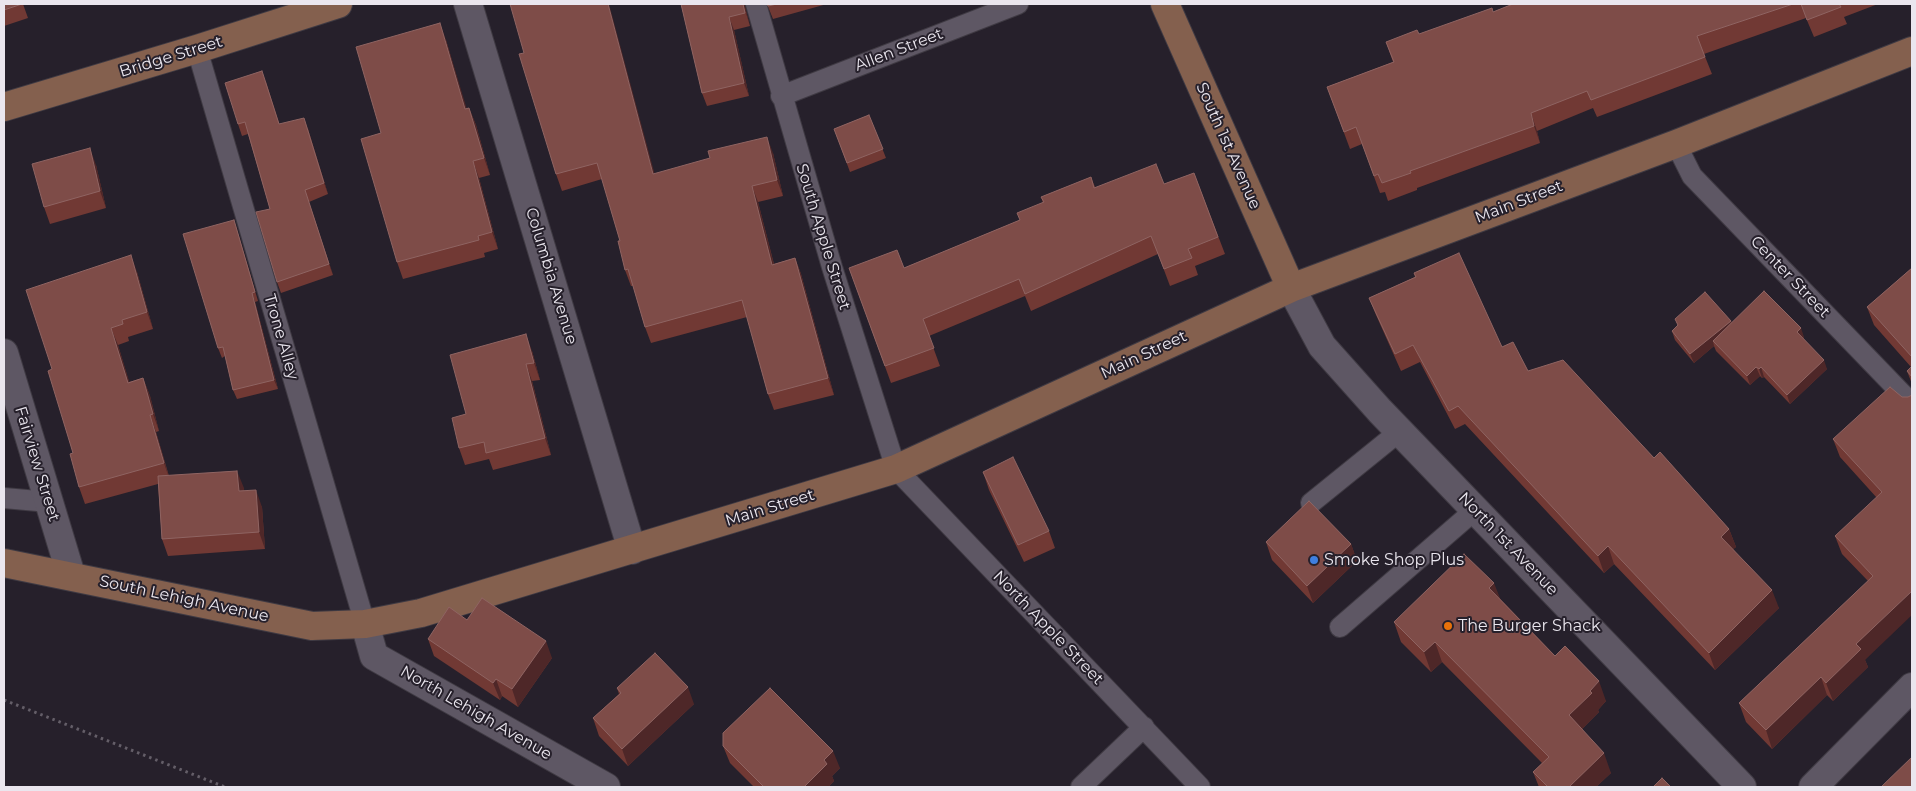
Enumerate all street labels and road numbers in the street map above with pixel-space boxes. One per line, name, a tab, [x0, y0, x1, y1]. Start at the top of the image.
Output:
street label: Allen Street	[852, 24, 946, 76]
street label: Bridge Street	[117, 32, 225, 82]
street label: South 1st Avenue	[1191, 80, 1265, 212]
street label: South Apple Street	[792, 162, 854, 312]
street label: Main Street	[1472, 176, 1566, 228]
street label: Columbia Avenue	[521, 205, 581, 347]
street label: Center Street	[1746, 232, 1834, 322]
street label: Trone Alley	[260, 292, 302, 382]
street label: Main Street	[1098, 327, 1190, 383]
street label: Fairview Street	[10, 404, 64, 524]
street label: Main Street	[723, 485, 817, 531]
street label: North 1st Avenue	[1454, 488, 1562, 600]
street label: North Apple Street	[989, 567, 1107, 689]
street label: South Lehigh Avenue	[98, 572, 270, 626]
street label: North Lehigh Avenue	[397, 662, 555, 764]

